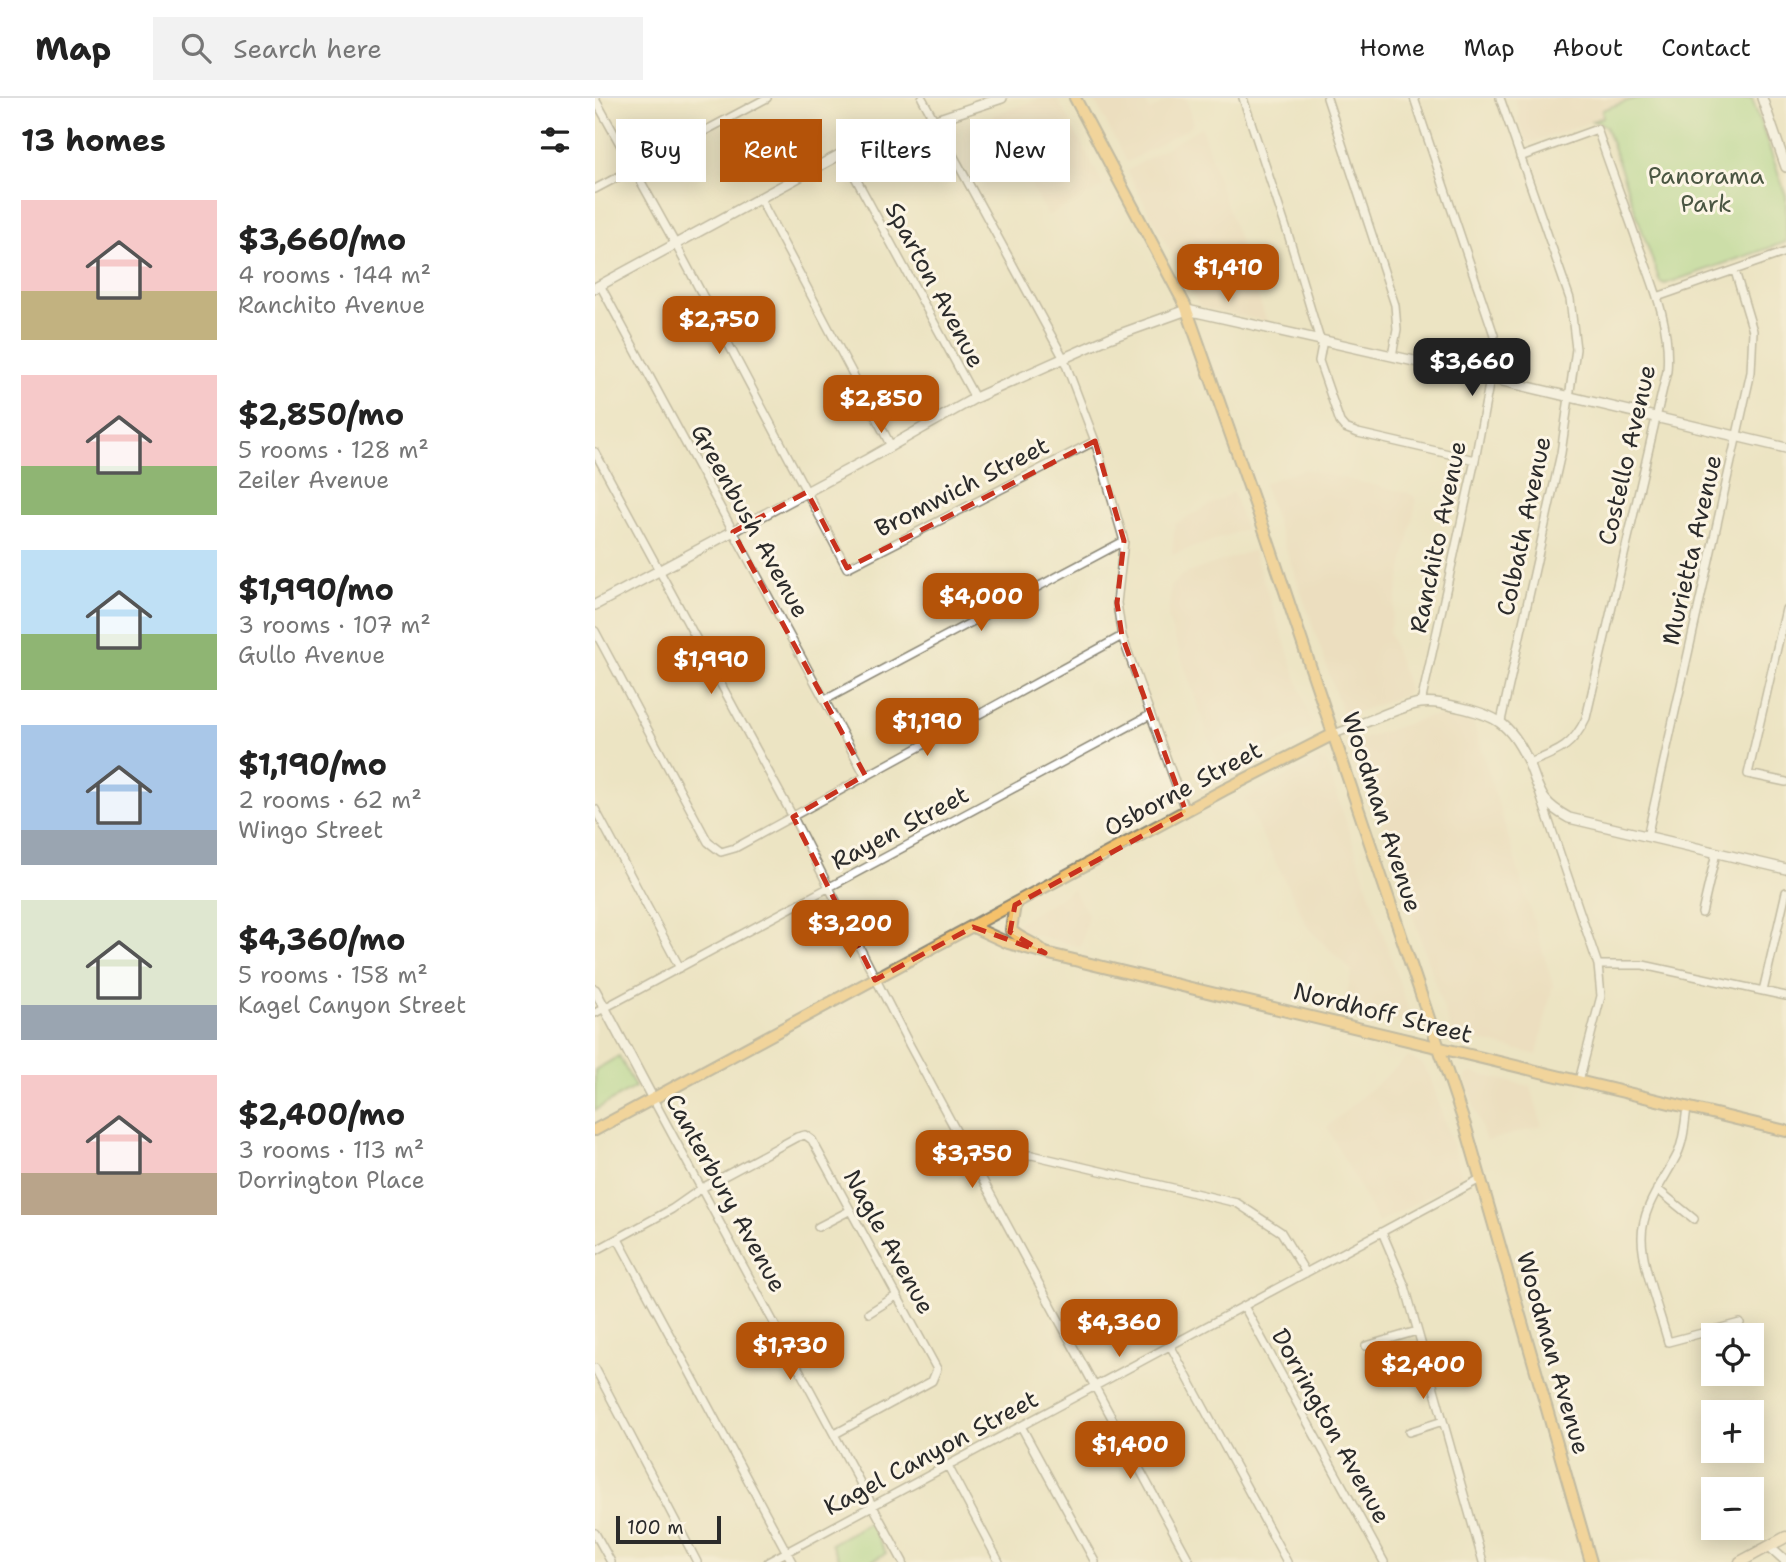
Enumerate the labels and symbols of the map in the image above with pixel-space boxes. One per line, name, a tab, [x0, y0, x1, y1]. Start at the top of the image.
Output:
park label: Panorama Park	[1648, 160, 1764, 220]
street label: Sparton Avenue	[878, 197, 992, 373]
pin: $1,410	[1171, 244, 1285, 304]
pin: $2,750	[662, 296, 776, 356]
pin: $3,660	[1415, 338, 1529, 398]
street label: Costello Avenue	[1591, 362, 1663, 548]
pin: $2,850	[824, 376, 938, 435]
street label: Greenbush Avenue	[683, 418, 817, 624]
street label: Bromwich Street	[869, 429, 1055, 545]
street label: Colbath Avenue	[1489, 433, 1559, 619]
street label: Ranchito Avenue	[1402, 438, 1474, 636]
street label: Murietta Avenue	[1655, 452, 1729, 648]
pin: $4,000	[924, 574, 1038, 633]
pin: $1,990	[654, 636, 768, 696]
pin: $1,190	[870, 698, 984, 758]
street label: Woodman Avenue	[1334, 707, 1430, 917]
street label: Osborne Street	[1099, 734, 1267, 844]
street label: Rayen Street	[826, 778, 974, 878]
pin: $3,200	[793, 900, 907, 960]
street label: Nordhoff Street	[1290, 975, 1476, 1051]
street label: Canterbury Avenue	[658, 1088, 794, 1298]
pin: $3,750	[915, 1130, 1029, 1190]
street label: Nagle Avenue	[836, 1164, 942, 1320]
street label: Woodman Avenue	[1509, 1248, 1597, 1458]
pin: $4,360	[1062, 1300, 1176, 1359]
pin: $1,730	[733, 1322, 847, 1382]
street label: Dorrington Avenue	[1264, 1323, 1398, 1529]
pin: $2,400	[1366, 1342, 1480, 1401]
street label: Kagel Canyon Street	[818, 1383, 1044, 1523]
pin: $1,400	[1073, 1422, 1187, 1481]
scale bar	[616, 1513, 721, 1545]

